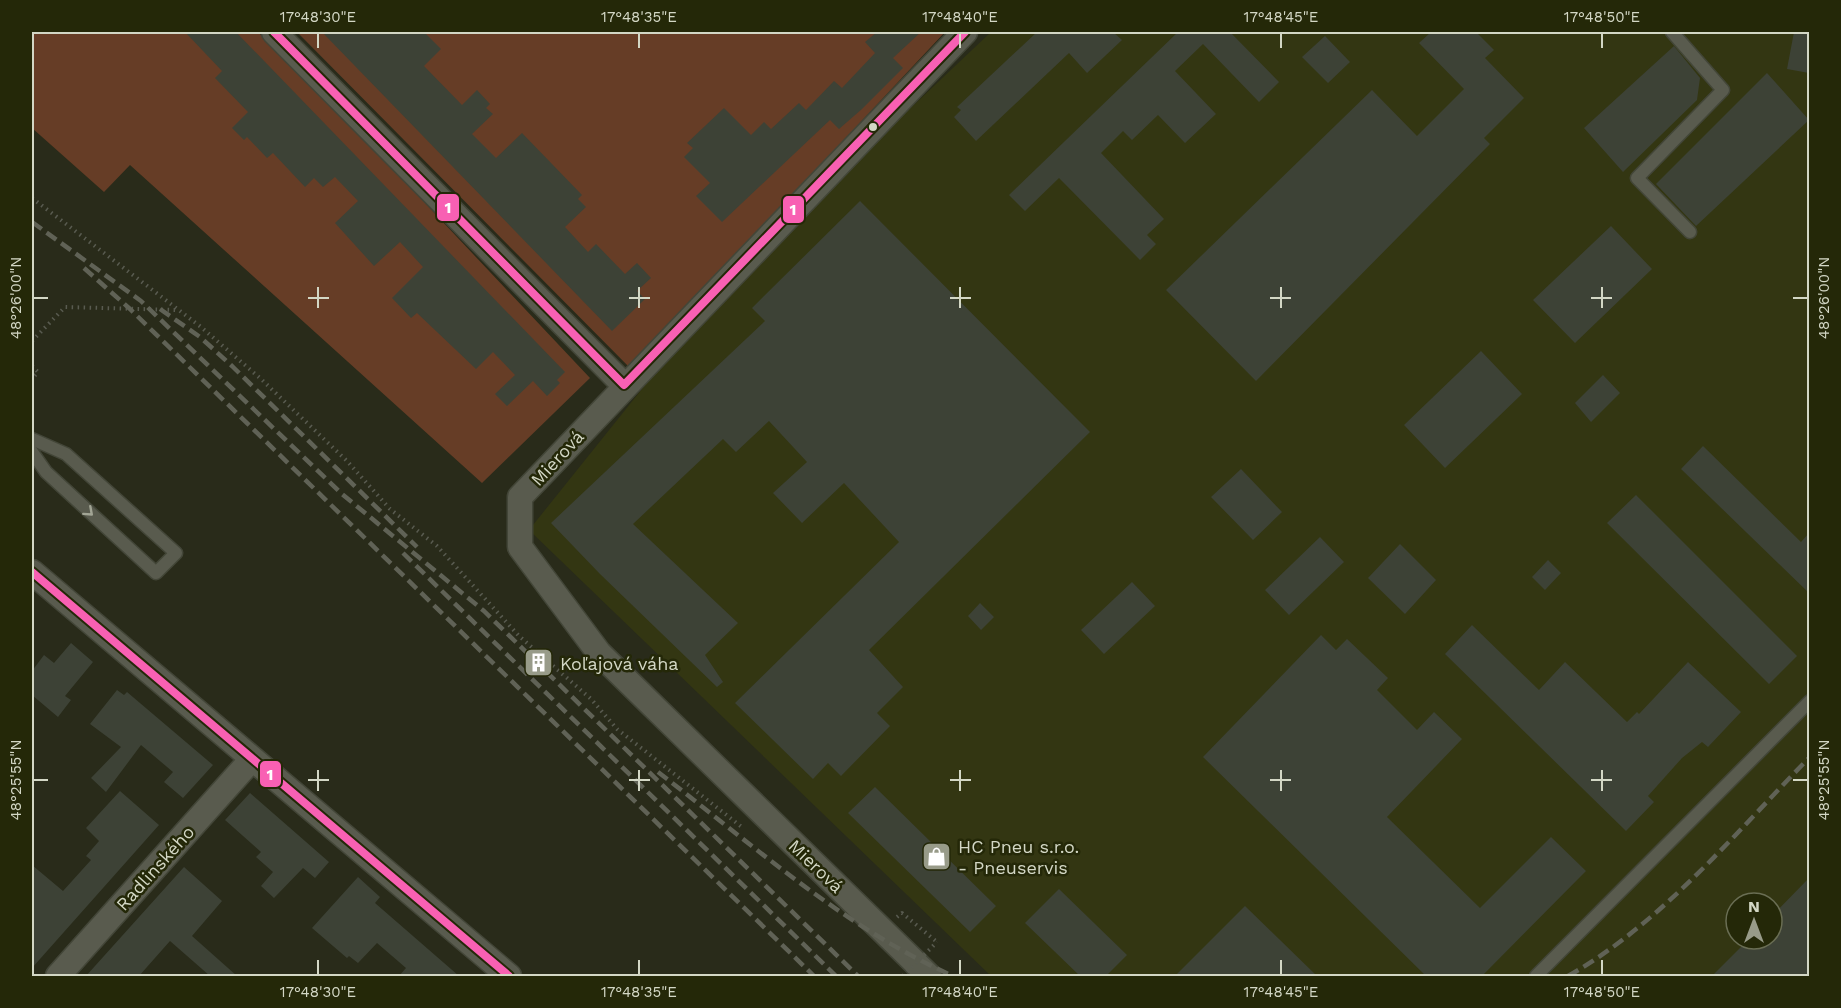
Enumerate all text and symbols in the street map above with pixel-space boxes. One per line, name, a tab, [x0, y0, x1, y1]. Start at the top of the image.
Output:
text: 17°48'30"E	[280, 8, 356, 26]
text: 17°48'35"E	[601, 8, 677, 26]
text: 17°48'40"E	[922, 8, 998, 26]
text: 17°48'45"E	[1244, 8, 1318, 26]
text: 17°48'50"E	[1564, 8, 1640, 26]
unlabelled marker	[867, 121, 879, 133]
line badge: 1	[436, 193, 460, 222]
line badge: 1	[782, 195, 805, 224]
text: 1	[445, 198, 451, 217]
text: 1	[790, 200, 796, 219]
text: 48°26'00"N	[7, 257, 25, 339]
text: 48°26'00"N	[1815, 257, 1833, 339]
street label: Mierová	[526, 426, 588, 490]
one-way arrow	[82, 505, 93, 516]
building icon: Koľajová váha	[523, 647, 555, 679]
place label: Koľajová váha	[560, 653, 679, 674]
text: 48°25'55"N	[7, 740, 25, 820]
text: 48°25'55"N	[1815, 740, 1833, 820]
line badge: 1	[259, 760, 282, 788]
text: 1	[267, 765, 273, 784]
street label: Radlinského	[112, 821, 198, 915]
street label: Mierová	[784, 835, 848, 897]
place label: HC Pneu s.r.o. - Pneuservis	[958, 836, 1079, 878]
shop icon: HC Pneu s.r.o. - Pneuservis	[921, 840, 953, 872]
north arrow	[1724, 891, 1784, 951]
text: N	[1748, 897, 1760, 916]
text: 17°48'30"E	[280, 983, 356, 1001]
text: 17°48'35"E	[601, 983, 677, 1001]
text: 17°48'40"E	[922, 983, 998, 1001]
text: 17°48'45"E	[1244, 983, 1318, 1001]
text: 17°48'50"E	[1564, 983, 1640, 1001]

